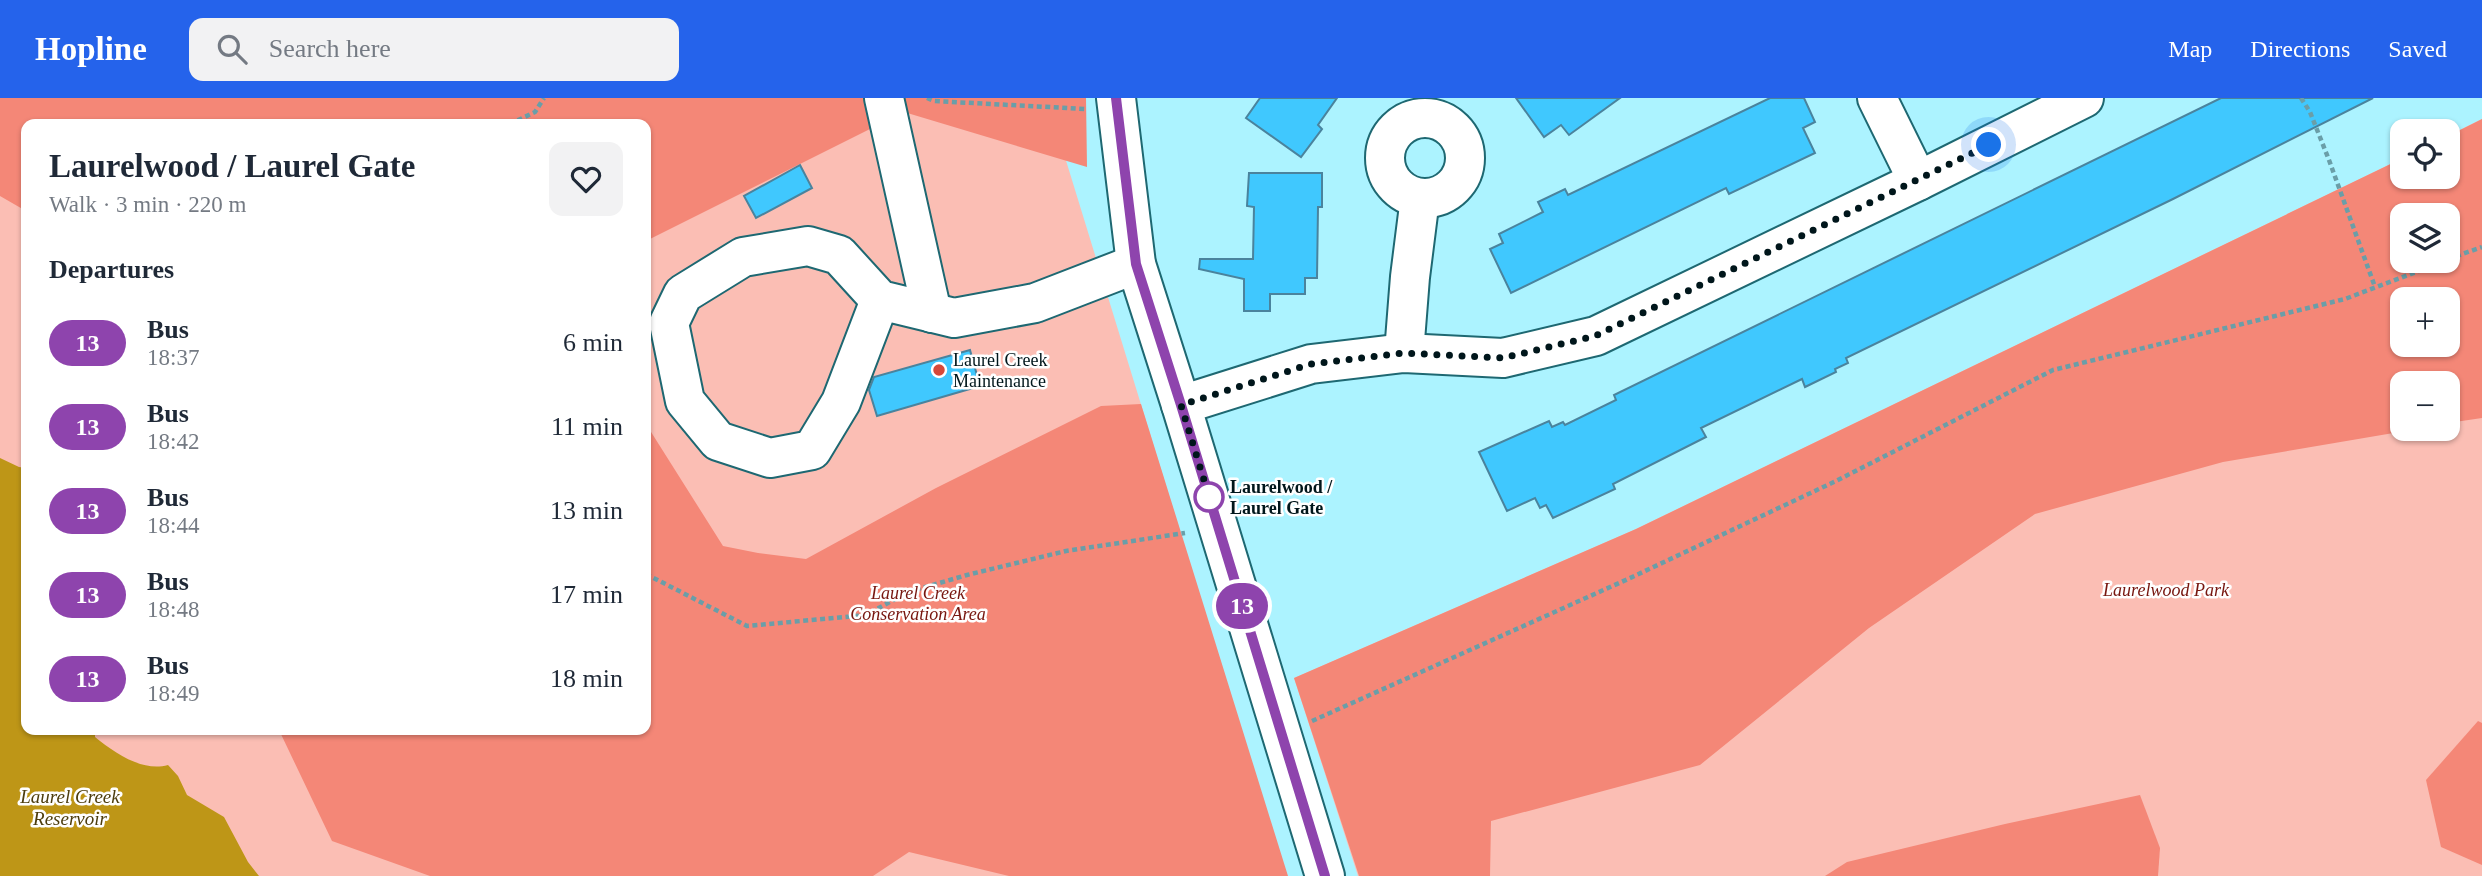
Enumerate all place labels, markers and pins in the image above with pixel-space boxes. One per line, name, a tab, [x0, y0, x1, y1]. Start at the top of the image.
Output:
place label: Laurel Creek Maintenance	[953, 350, 1047, 391]
marker: Laurel Creek Maintenance	[931, 362, 947, 378]
place label: Laurelwood / Laurel Gate	[1230, 477, 1333, 518]
marker: Laurelwood / Laurel Gate	[1194, 482, 1224, 512]

